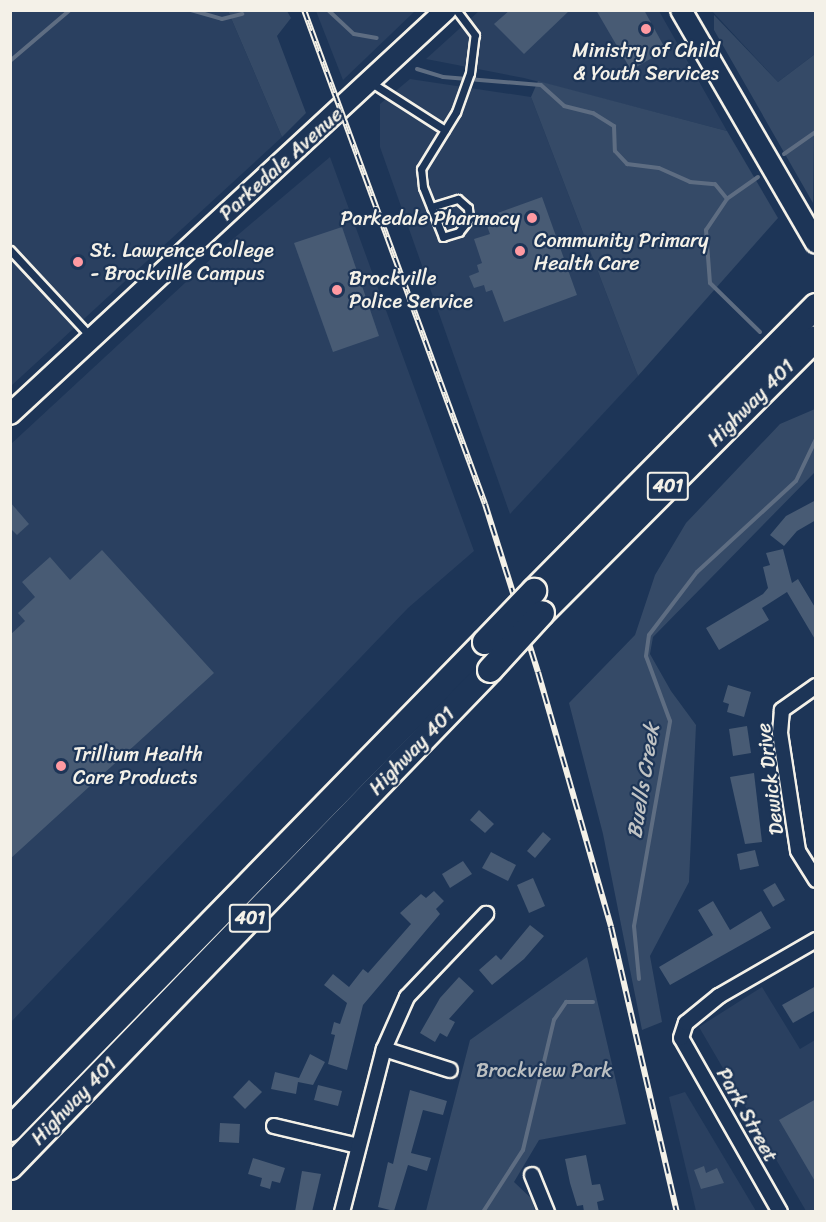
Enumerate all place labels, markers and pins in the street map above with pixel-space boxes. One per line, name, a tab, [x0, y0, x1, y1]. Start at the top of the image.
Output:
marker: Ministry of Child & Youth Services	[639, 22, 653, 36]
place label: Ministry of Child & Youth Services	[572, 38, 720, 85]
place label: Parkedale Pharmacy	[340, 206, 520, 230]
marker: Parkedale Pharmacy	[525, 211, 539, 225]
place label: Community Primary Health Care	[534, 228, 709, 275]
place label: St. Lawrence College - Brockville Campus	[90, 238, 274, 285]
marker: Community Primary Health Care	[511, 242, 529, 260]
marker: St. Lawrence College - Brockville Campus	[71, 255, 85, 269]
place label: Brockville Police Service	[349, 266, 473, 313]
marker: Brockville Police Service	[330, 283, 344, 297]
place label: Trillium Health Care Products	[73, 742, 204, 789]
marker: Trillium Health Care Products	[54, 759, 68, 773]

